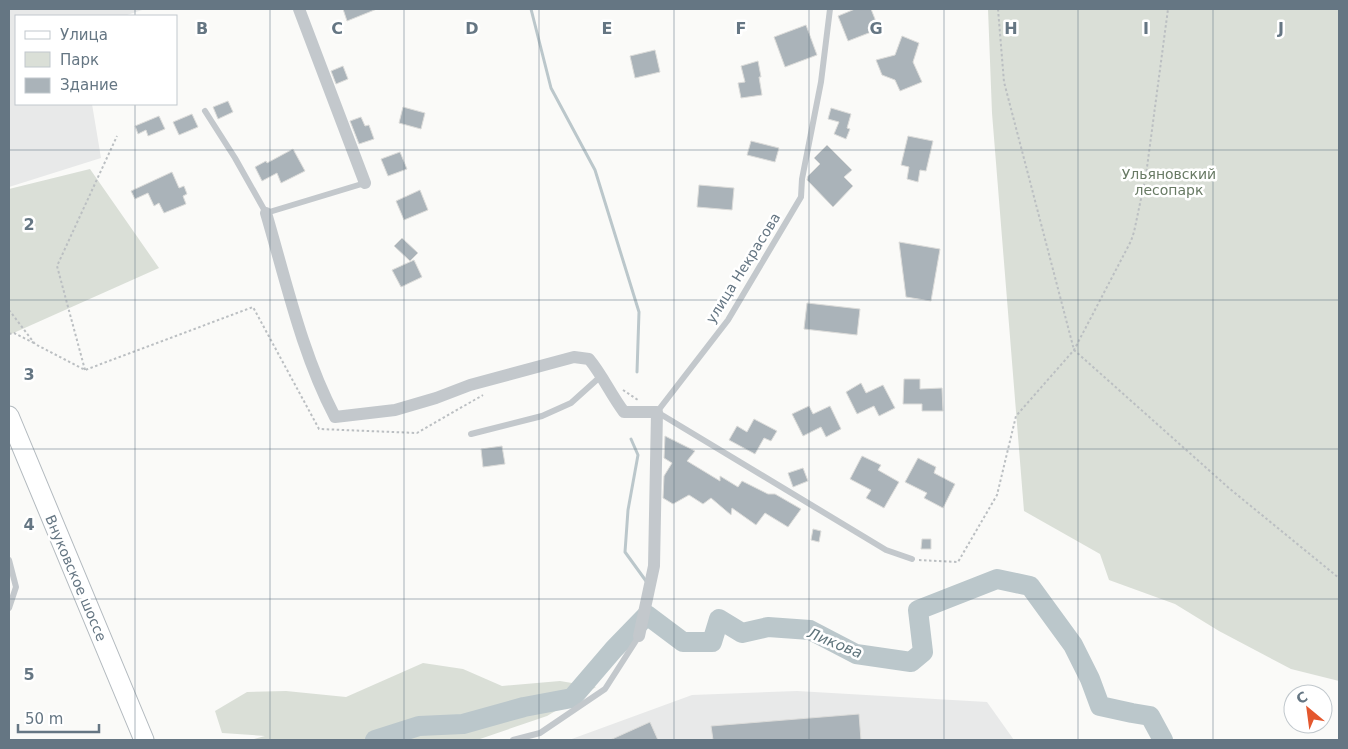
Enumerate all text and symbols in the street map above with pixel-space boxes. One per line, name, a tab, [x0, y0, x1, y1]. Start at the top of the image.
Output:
legend	[15, 15, 178, 105]
text: B	[196, 19, 208, 38]
text: C	[331, 19, 343, 38]
text: D	[465, 19, 479, 38]
text: E	[602, 19, 612, 38]
text: F	[736, 19, 746, 38]
text: G	[869, 19, 883, 38]
text: H	[1004, 19, 1018, 38]
text: I	[1143, 19, 1149, 38]
text: J	[1277, 19, 1284, 38]
text: Улица	[60, 26, 108, 44]
text: Парк	[60, 51, 99, 69]
text: Здание	[60, 76, 118, 94]
park label: Ульяновский лесопарк	[1122, 166, 1216, 198]
street label: улица Некрасова	[703, 210, 783, 326]
text: 2	[23, 215, 35, 234]
text: 3	[23, 365, 35, 384]
street label: Внуковское шоссе	[42, 513, 110, 643]
text: 4	[23, 515, 35, 534]
water label: Ликова	[804, 624, 865, 662]
text: 5	[23, 665, 35, 684]
north arrow	[1283, 684, 1333, 734]
text: С	[1293, 688, 1310, 707]
scale bar	[18, 702, 99, 734]
text: 50 m	[25, 710, 63, 728]

